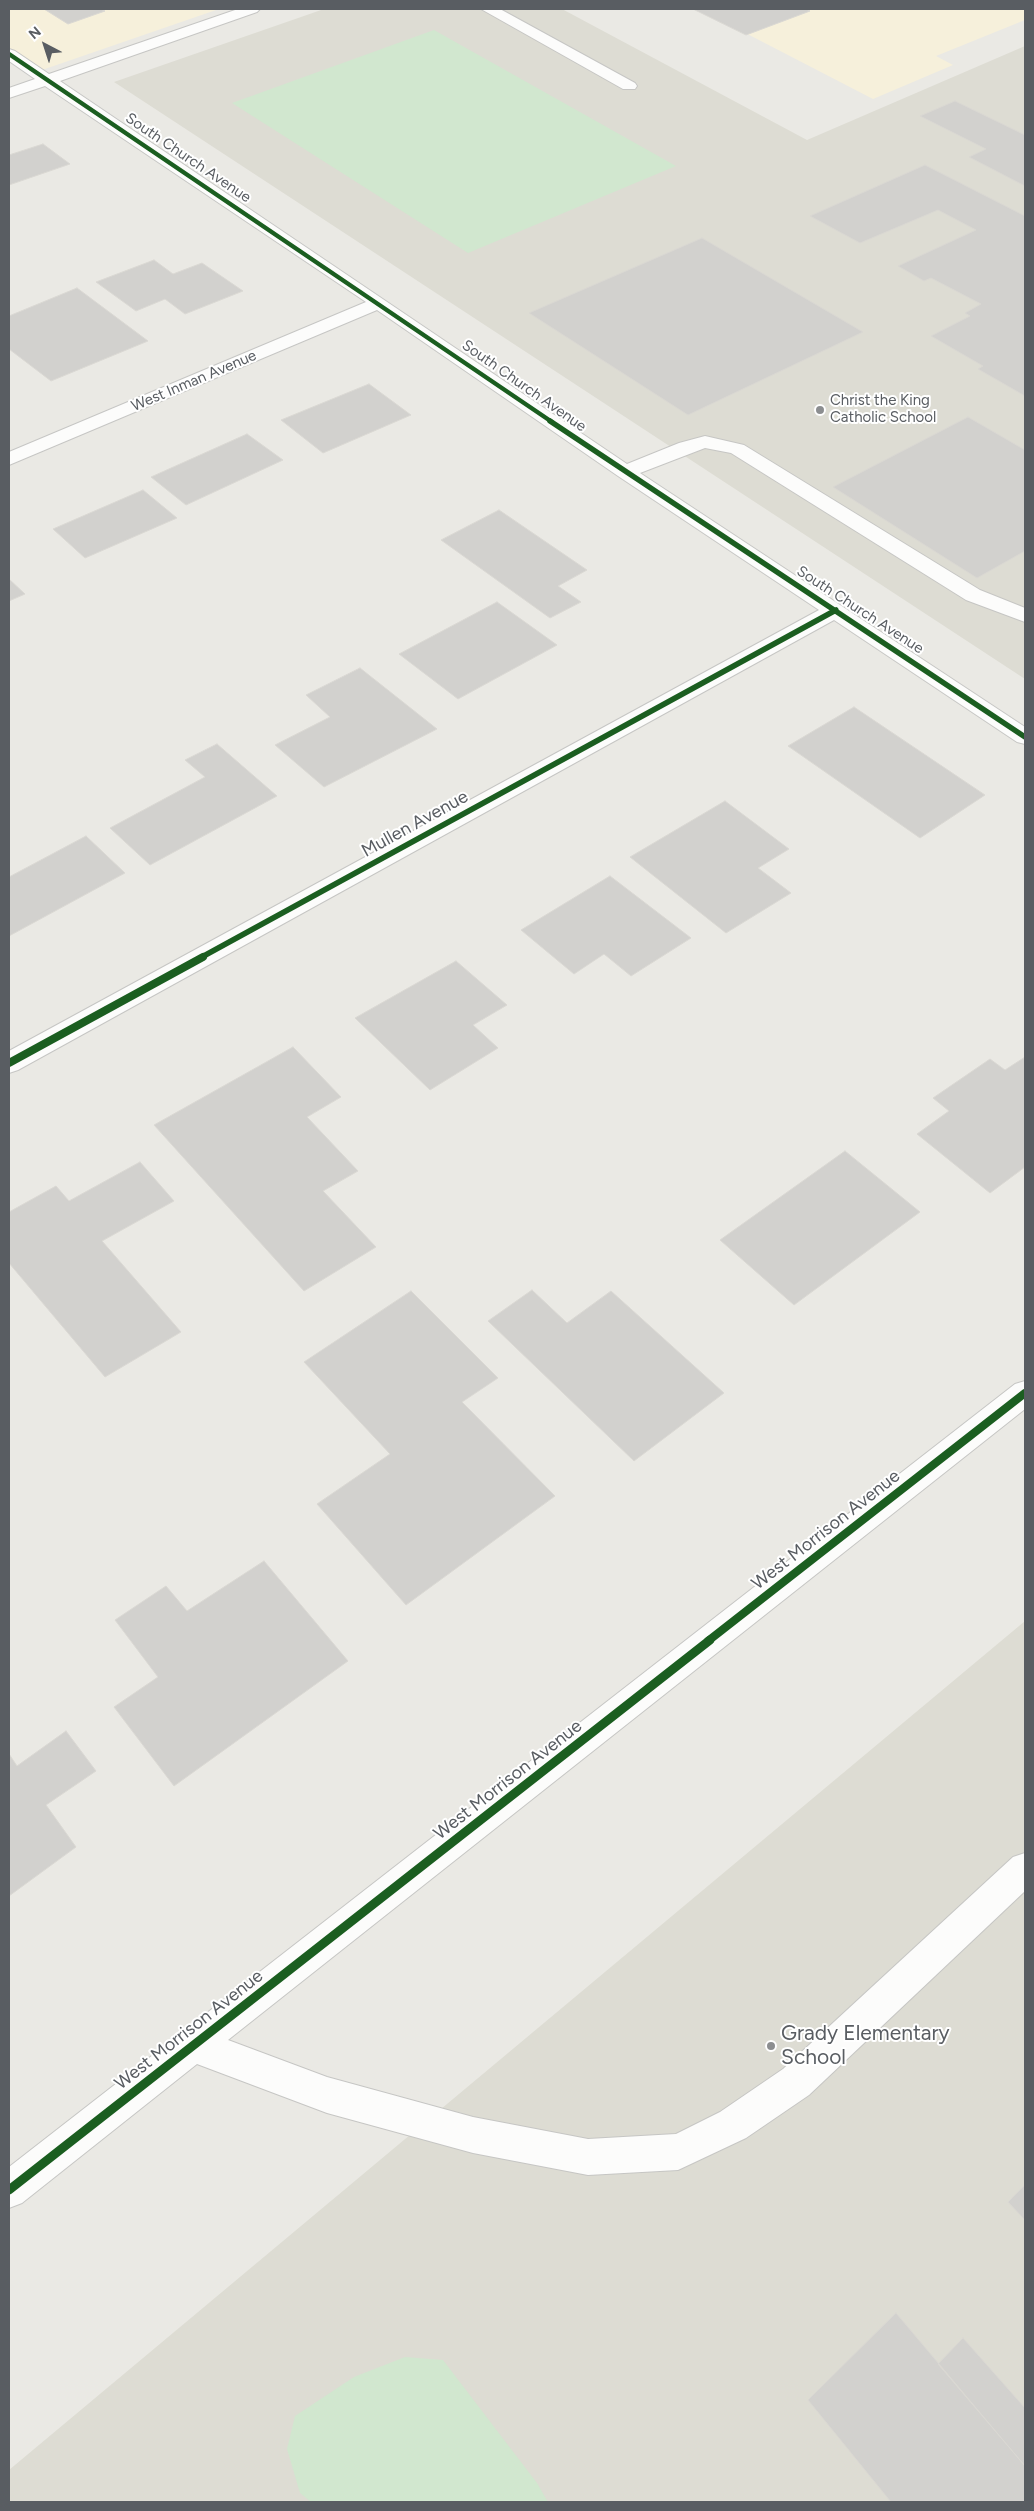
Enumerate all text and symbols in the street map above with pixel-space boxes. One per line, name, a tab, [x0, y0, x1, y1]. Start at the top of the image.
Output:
north arrow	[20, 20, 70, 70]
text: N	[25, 23, 45, 43]
street label: South Church Avenue	[122, 109, 254, 207]
street label: South Church Avenue	[458, 336, 590, 436]
street label: West Inman Avenue	[129, 347, 259, 415]
place label: Christ the King Catholic School	[830, 392, 936, 427]
marker: Christ the King Catholic School	[814, 404, 826, 416]
street label: South Church Avenue	[793, 562, 927, 658]
street label: Mullen Avenue	[358, 786, 472, 862]
street label: West Morrison Avenue	[748, 1465, 904, 1595]
street label: West Morrison Avenue	[430, 1715, 586, 1845]
street label: West Morrison Avenue	[111, 1965, 267, 2095]
place label: Grady Elementary School	[781, 2021, 950, 2071]
marker: Grady Elementary School	[765, 2040, 777, 2052]

